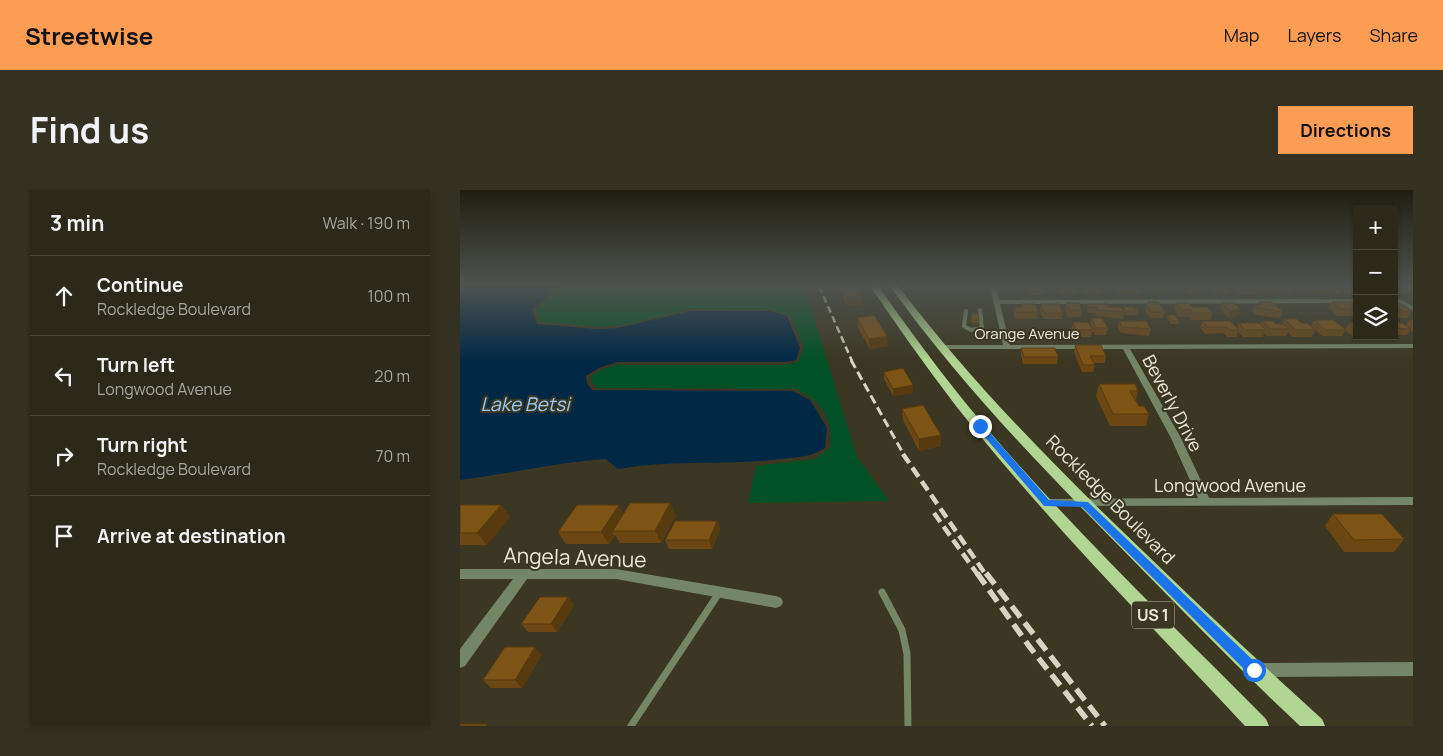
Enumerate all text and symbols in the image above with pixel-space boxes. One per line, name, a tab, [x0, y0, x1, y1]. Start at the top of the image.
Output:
text: Streetwise	[25, 19, 153, 52]
text: Map	[1224, 23, 1259, 47]
text: Layers	[1287, 23, 1341, 47]
text: Share	[1369, 23, 1418, 47]
text: Find us	[30, 106, 149, 154]
button: Directions	[1278, 106, 1413, 154]
map controls	[1353, 205, 1398, 340]
button: +	[1353, 205, 1398, 250]
text: 3 min	[50, 209, 104, 237]
text: Walk · 190 m	[322, 212, 410, 234]
button: −	[1353, 250, 1398, 295]
text: Continue	[97, 272, 183, 298]
icon: ahead	[50, 282, 78, 310]
text: 100 m	[367, 285, 410, 307]
button: layers	[1353, 295, 1398, 340]
text: Rockledge Boulevard	[97, 298, 251, 320]
street label: Orange Avenue	[974, 323, 1080, 344]
street label: Beverly Drive	[1137, 350, 1209, 456]
text: Turn left	[97, 352, 175, 378]
icon: left	[50, 362, 78, 390]
text: 20 m	[374, 365, 410, 387]
text: Longwood Avenue	[97, 378, 232, 400]
water label: Lake Betsi	[480, 391, 572, 417]
route end	[969, 415, 992, 438]
street label: Rockledge Boulevard	[1041, 429, 1181, 569]
text: Turn right	[97, 432, 187, 458]
icon: right	[50, 442, 78, 470]
text: 70 m	[375, 445, 410, 467]
text: Rockledge Boulevard	[97, 458, 251, 480]
street label: Longwood Avenue	[1154, 473, 1306, 497]
icon: arrive	[50, 522, 78, 550]
text: Arrive at destination	[97, 523, 286, 549]
street label: Angela Avenue	[503, 541, 647, 573]
road number: US 1	[1132, 602, 1174, 628]
route start	[1243, 659, 1266, 682]

